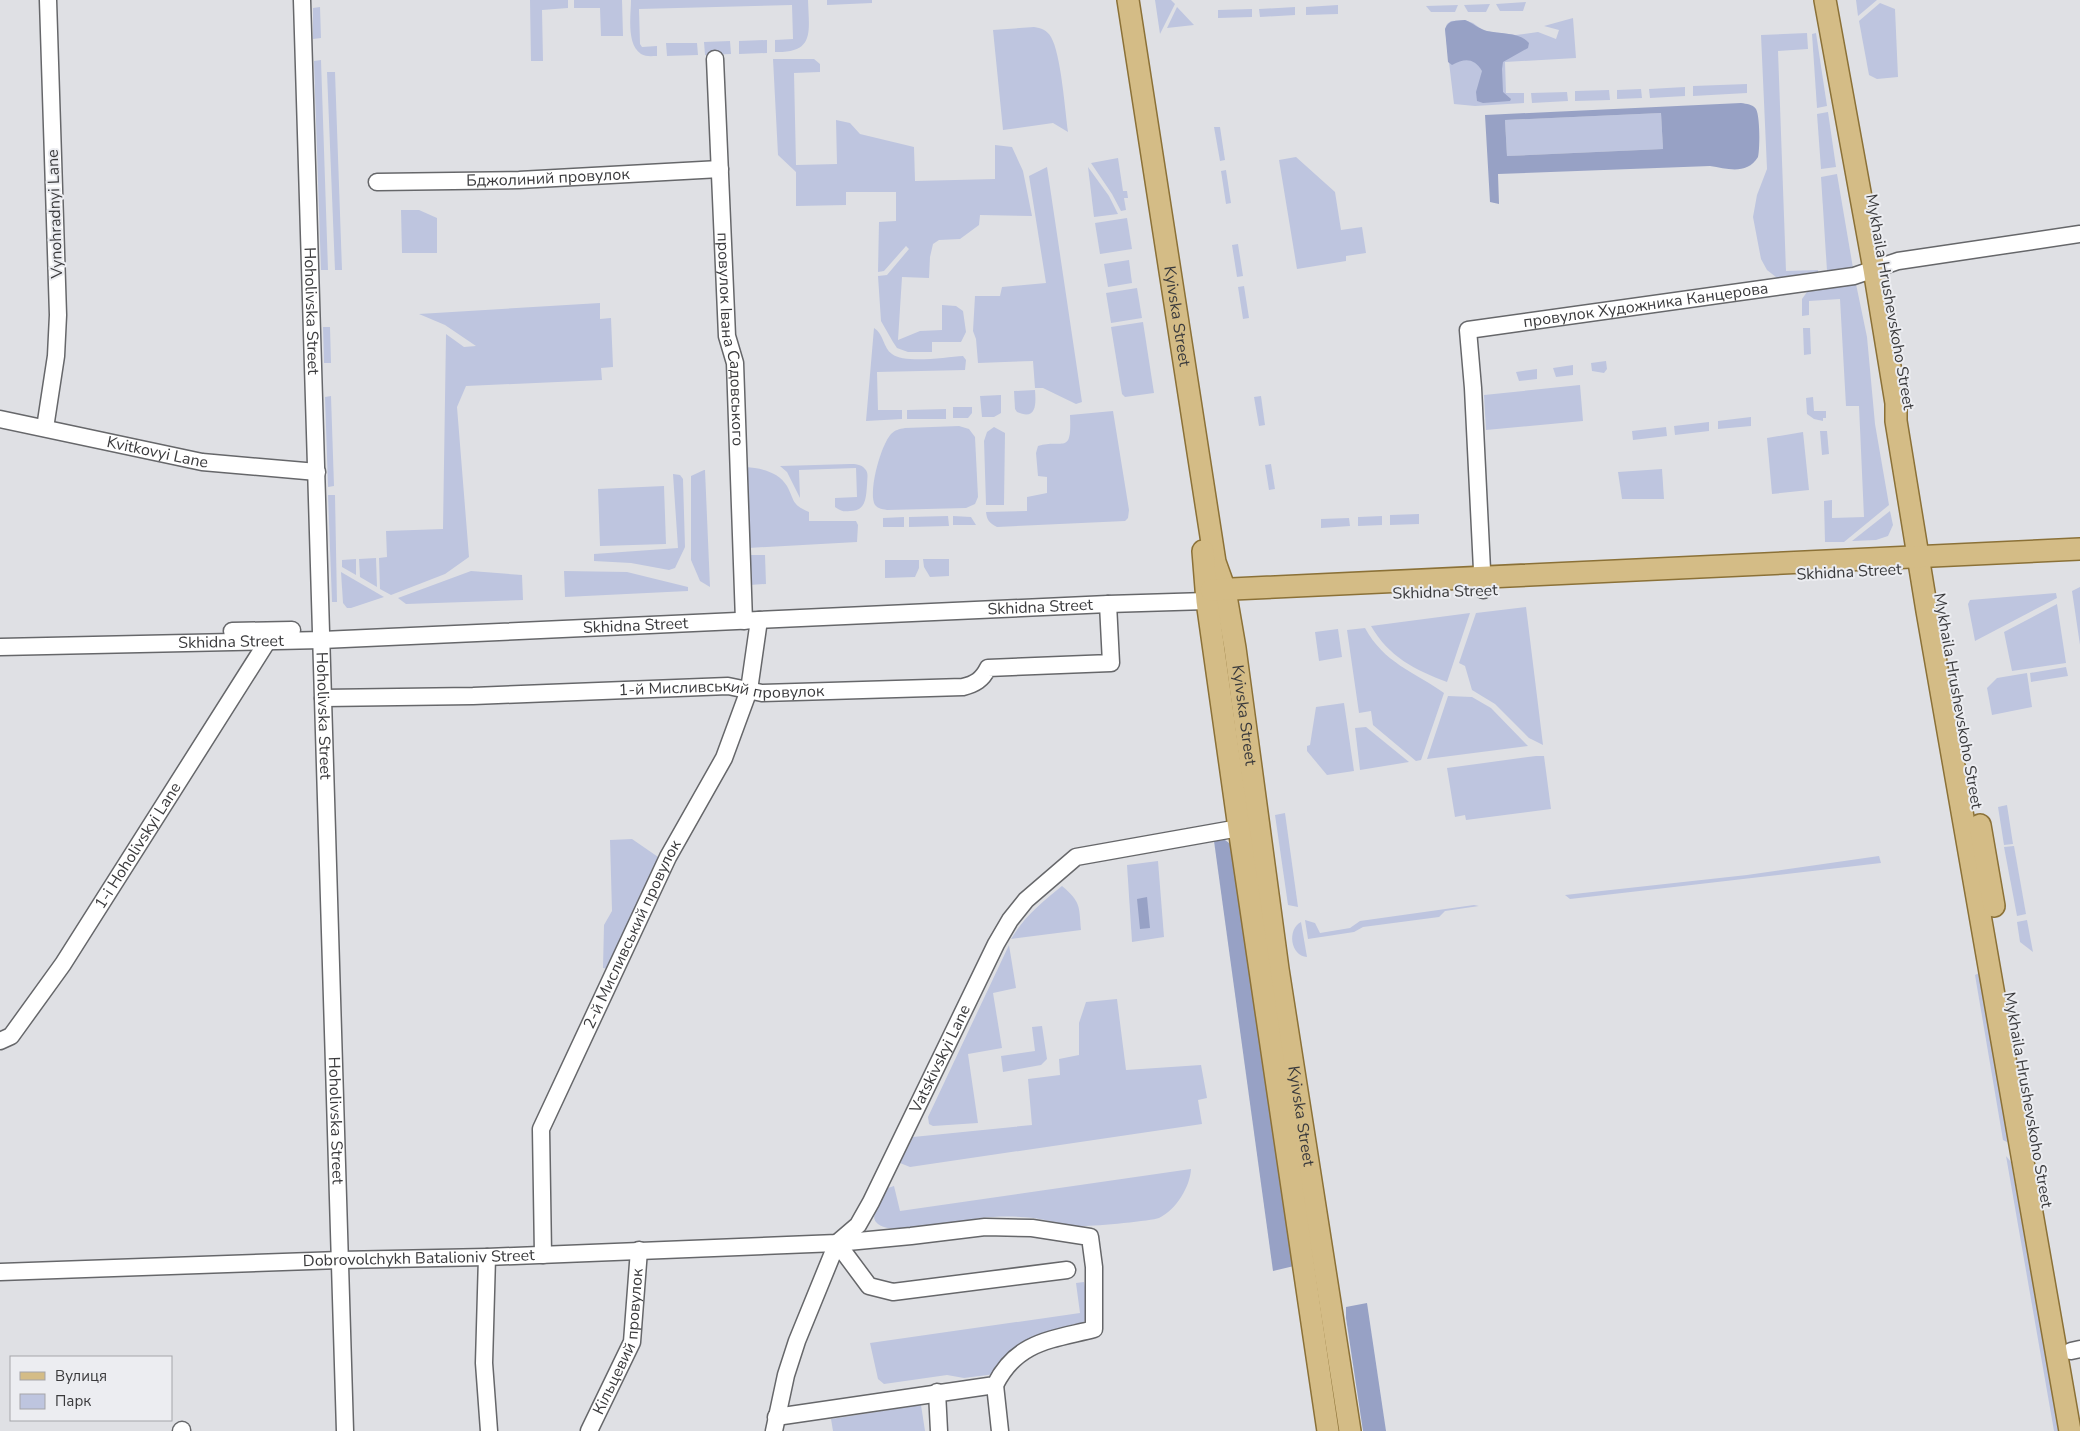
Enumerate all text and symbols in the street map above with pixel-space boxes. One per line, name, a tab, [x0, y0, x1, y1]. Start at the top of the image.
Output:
street label: Vynohradnyi Lane	[42, 149, 68, 280]
street label: Бджолиний провулок	[466, 163, 631, 192]
street label: Mykhaila Hrushevskoho Street	[1860, 192, 1920, 412]
street label: провулок Івана Садовського	[712, 232, 749, 447]
street label: Hoholivska Street	[298, 247, 324, 375]
street label: Kyivska Street	[1158, 264, 1196, 368]
street label: провулок Художника Канцерова	[1522, 277, 1770, 333]
street label: Kvitkovyi Lane	[105, 431, 209, 473]
street label: Skhidna Street	[1796, 558, 1903, 586]
street label: Skhidna Street	[1392, 579, 1498, 605]
street label: Mykhaila Hrushevskoho Street	[1928, 591, 1988, 811]
street label: Skhidna Street	[987, 594, 1094, 621]
street label: Skhidna Street	[582, 612, 689, 639]
street label: Skhidna Street	[178, 630, 284, 654]
street label: Hoholivska Street	[311, 652, 336, 780]
street label: Kyivska Street	[1226, 663, 1262, 767]
street label: 1-й Мисливський провулок	[618, 675, 825, 704]
street label: 1-i Hoholivskyi Lane	[90, 778, 186, 913]
street label: 2-й Мисливський провулок	[578, 835, 687, 1032]
street label: Mykhaila Hrushevskoho Street	[1998, 990, 2058, 1210]
street label: Vatskivskyi Lane	[904, 1001, 976, 1118]
street label: Hoholivska Street	[323, 1056, 349, 1185]
street label: Kyivska Street	[1282, 1064, 1320, 1168]
street label: Dobrovolchykh Batalioniv Street	[303, 1244, 535, 1272]
street label: Кільцевий провулок	[588, 1267, 649, 1418]
legend	[10, 1356, 172, 1421]
text: Вулиця	[55, 1366, 107, 1386]
text: Парк	[55, 1391, 91, 1411]

